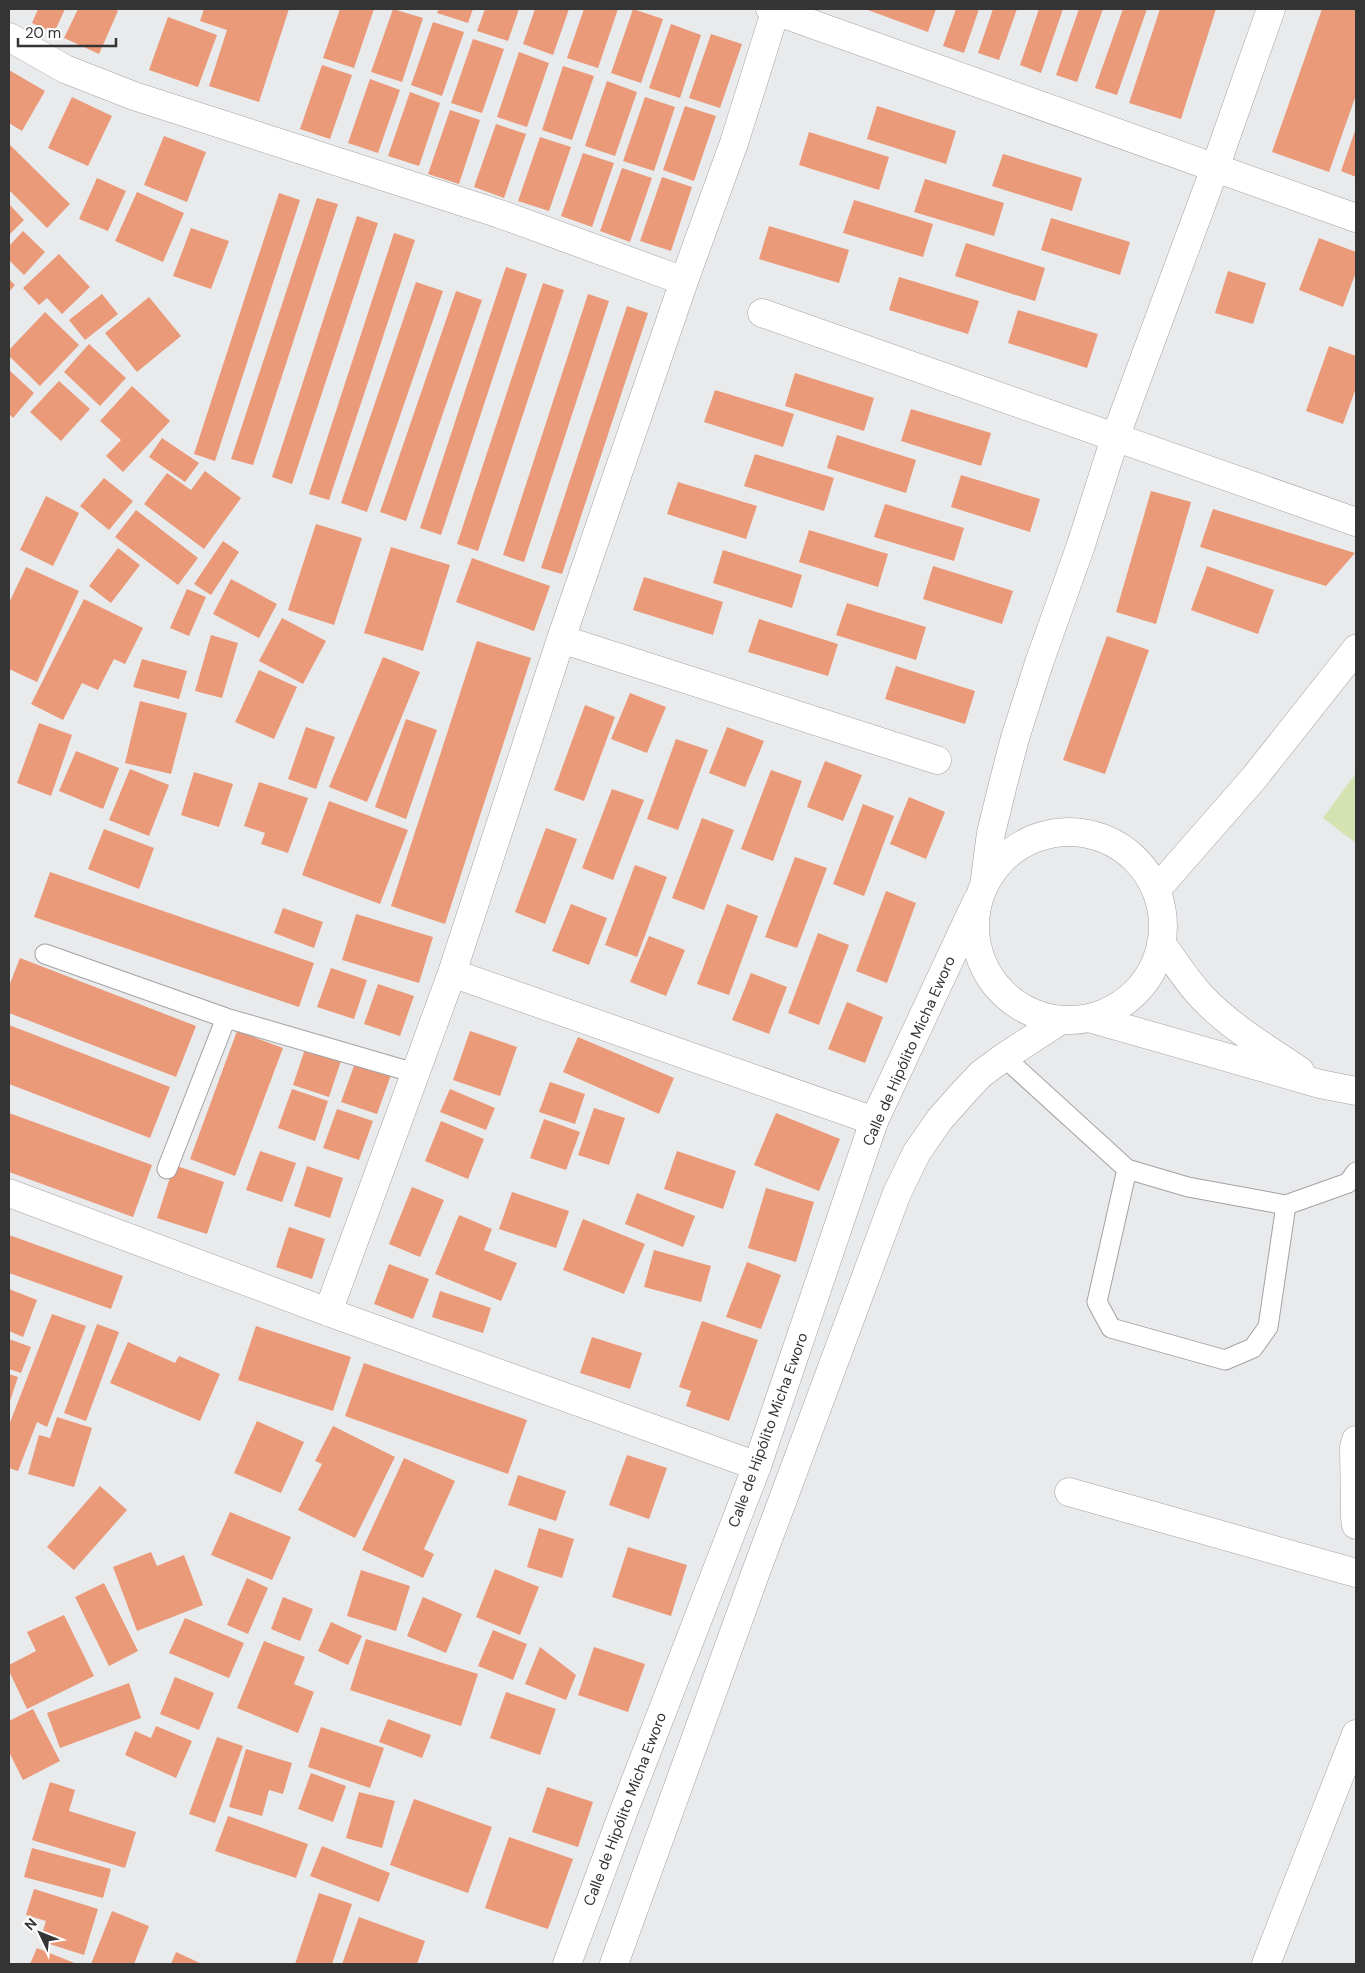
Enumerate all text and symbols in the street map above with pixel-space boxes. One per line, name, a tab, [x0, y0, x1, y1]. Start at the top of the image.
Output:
scale bar	[18, 15, 115, 47]
text: 20 m	[25, 23, 61, 43]
street label: Calle de Hipólito Micha Eworo	[858, 953, 960, 1149]
street label: Calle de Hipólito Micha Eworo	[723, 1330, 813, 1530]
street label: Calle de Hipólito Micha Eworo	[579, 1709, 671, 1909]
north arrow	[15, 1908, 65, 1958]
text: N	[20, 1914, 41, 1934]

